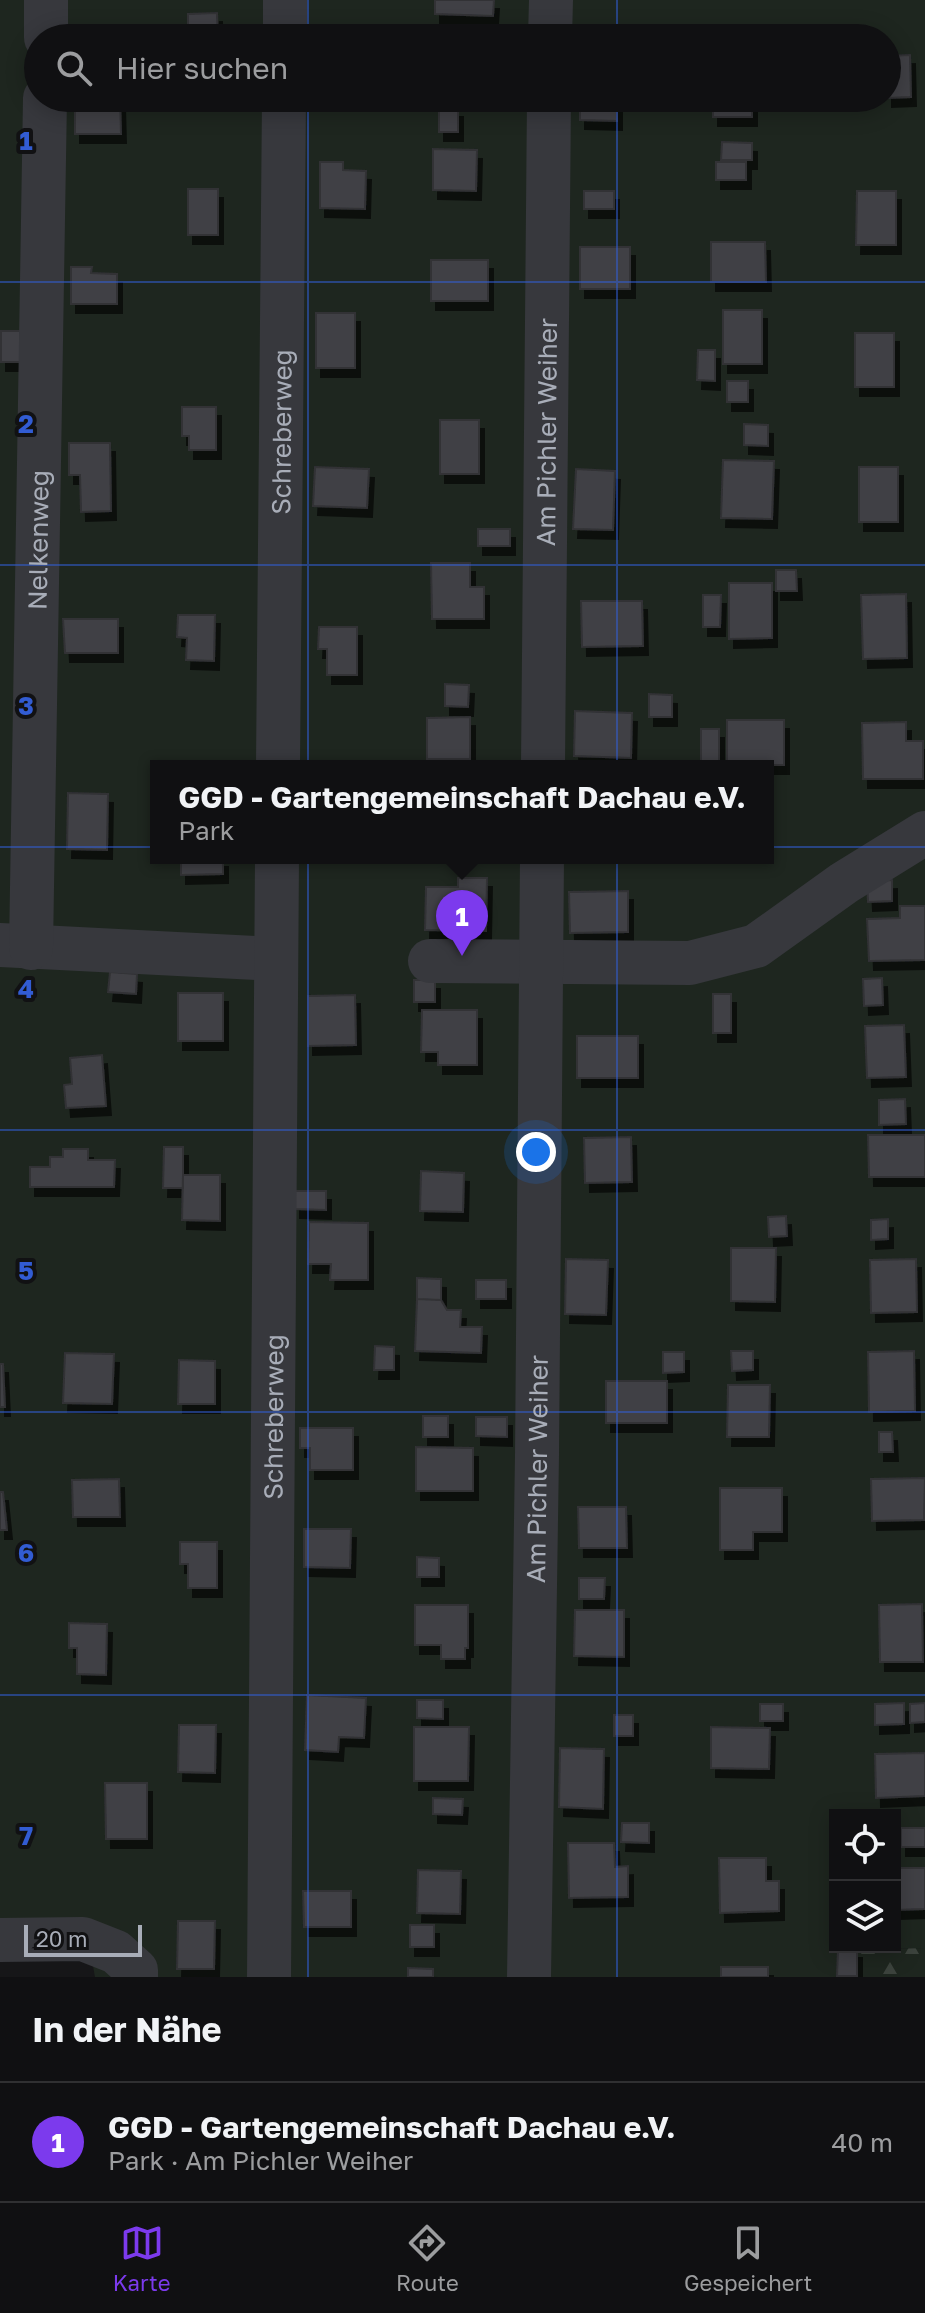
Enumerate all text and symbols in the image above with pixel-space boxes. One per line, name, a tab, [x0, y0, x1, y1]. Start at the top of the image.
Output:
search box	[24, 24, 901, 112]
icon: search	[52, 46, 96, 90]
text: Hier suchen	[116, 50, 288, 86]
text: 1	[19, 125, 33, 156]
street label: Am Pichler Weiher	[529, 318, 563, 546]
street label: Schreberweg	[265, 349, 297, 515]
text: 2	[18, 408, 34, 439]
street label: Nelkenweg	[21, 470, 54, 610]
text: 3	[18, 690, 34, 721]
popup	[150, 760, 774, 864]
text: GGD - Gartengemeinschaft Dachau e.V.	[178, 779, 746, 815]
text: Park	[178, 815, 235, 846]
pin: 1	[436, 890, 488, 956]
text: 4	[18, 973, 34, 1004]
your location	[516, 1132, 556, 1172]
text: 5	[18, 1255, 34, 1286]
street label: Schreberweg	[257, 1334, 289, 1500]
street label: Am Pichler Weiher	[520, 1355, 553, 1583]
text: 6	[18, 1537, 34, 1568]
map controls	[829, 1809, 901, 1953]
button: locate	[829, 1809, 901, 1881]
text: 7	[19, 1820, 33, 1851]
button: layers	[829, 1881, 901, 1953]
scale bar	[24, 1921, 142, 1957]
text: 20 m	[36, 1925, 87, 1952]
text: In der Nähe	[32, 2009, 222, 2049]
text: GGD - Gartengemeinschaft Dachau e.V.	[108, 2109, 676, 2145]
text: 1	[51, 2127, 65, 2158]
text: 40 m	[832, 2127, 893, 2158]
text: Park · Am Pichler Weiher	[108, 2145, 413, 2176]
tab: Karte	[113, 2221, 171, 2296]
tab: Route	[396, 2221, 459, 2296]
tab: Gespeichert	[684, 2221, 812, 2296]

